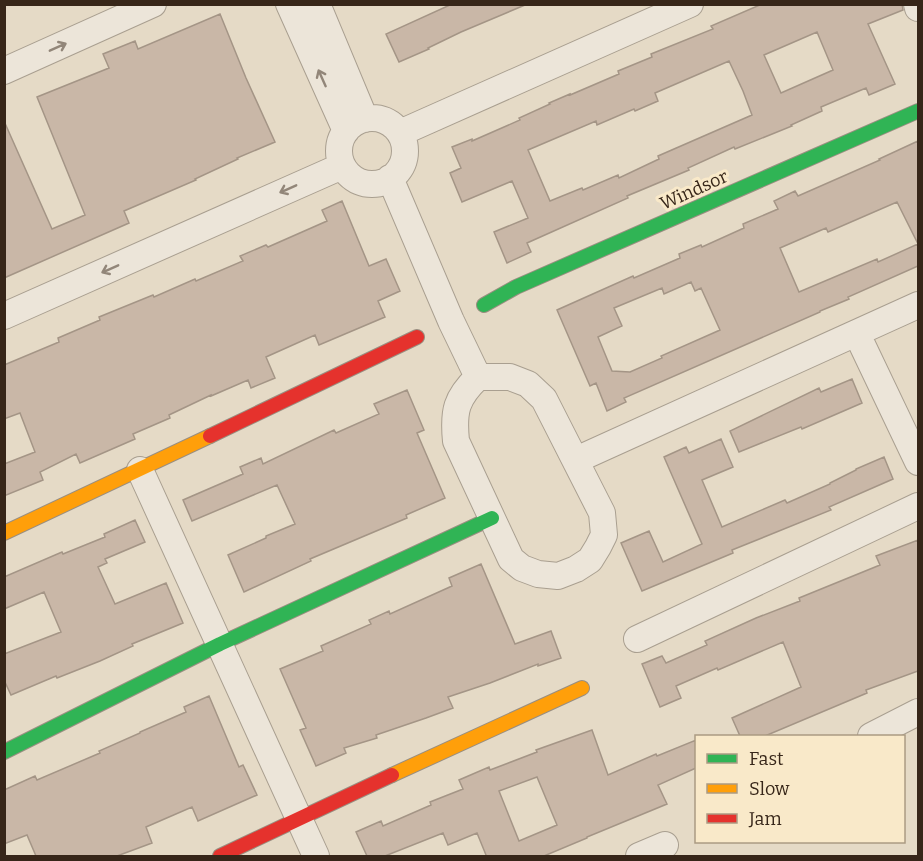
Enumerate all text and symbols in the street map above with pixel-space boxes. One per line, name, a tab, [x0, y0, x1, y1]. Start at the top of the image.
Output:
one-way arrow	[48, 41, 67, 52]
one-way arrow	[316, 69, 327, 87]
street label: Windsor	[657, 165, 731, 215]
one-way arrow	[280, 184, 298, 196]
one-way arrow	[102, 263, 120, 275]
legend	[695, 735, 905, 843]
text: Fast	[749, 748, 784, 770]
text: Slow	[749, 778, 790, 800]
text: Jam	[748, 808, 782, 830]

